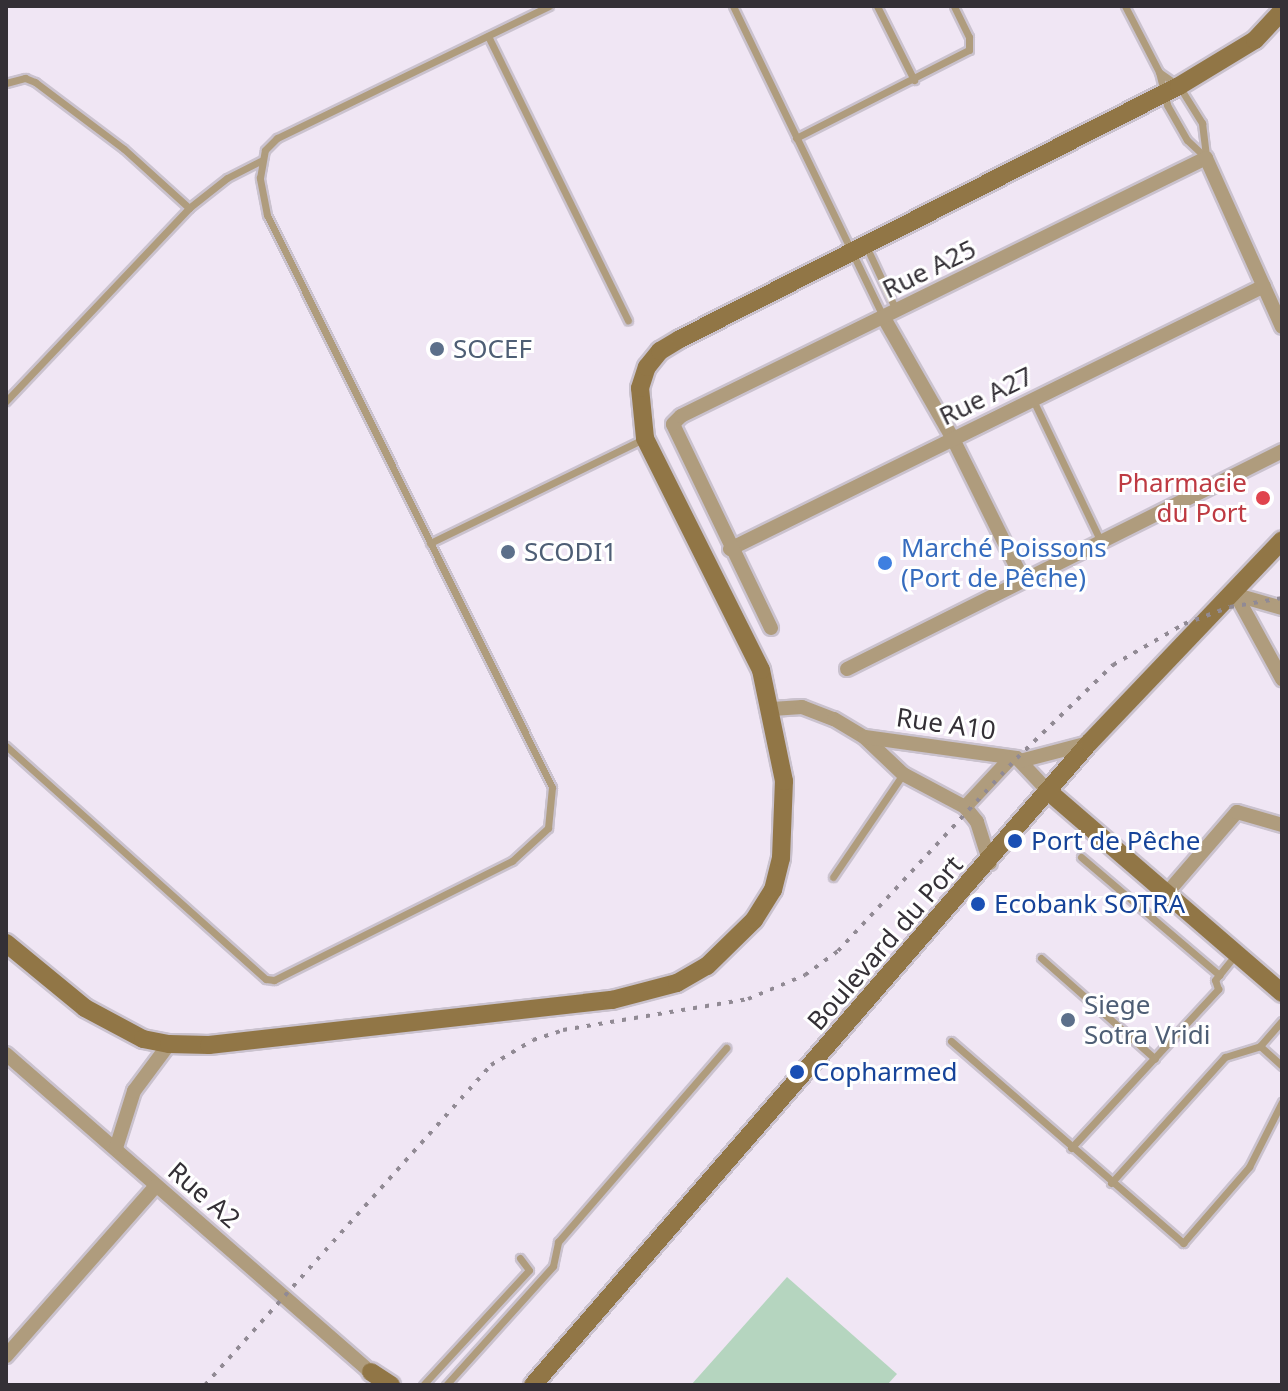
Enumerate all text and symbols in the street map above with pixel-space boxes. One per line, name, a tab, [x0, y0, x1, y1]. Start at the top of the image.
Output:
street label: Rue A25	[877, 233, 981, 305]
place label: SOCEF	[453, 333, 532, 365]
marker: SOCEF	[428, 340, 446, 358]
street label: Rue A27	[934, 360, 1038, 432]
place label: Pharmacie du Port	[1117, 467, 1247, 528]
marker: Pharmacie du Port	[1254, 489, 1272, 507]
place label: Marché Poissons (Port de Pêche)	[901, 532, 1107, 594]
place label: SCODI1	[524, 536, 617, 568]
marker: SCODI1	[499, 543, 517, 561]
marker: Marché Poissons (Port de Pêche)	[876, 554, 894, 572]
street label: Rue A10	[894, 702, 998, 746]
place label: Port de Pêche	[1031, 825, 1200, 857]
marker: Port de Pêche	[1006, 832, 1024, 850]
street label: Boulevard du Port	[801, 849, 969, 1037]
place label: Ecobank SOTRA	[994, 888, 1185, 920]
marker: Ecobank SOTRA	[969, 895, 987, 913]
place label: Siege Sotra Vridi	[1084, 989, 1210, 1050]
marker: Siege Sotra Vridi	[1059, 1011, 1077, 1029]
place label: Copharmed	[813, 1056, 958, 1088]
marker: Copharmed	[788, 1063, 806, 1081]
street label: Rue A2	[162, 1155, 246, 1235]

